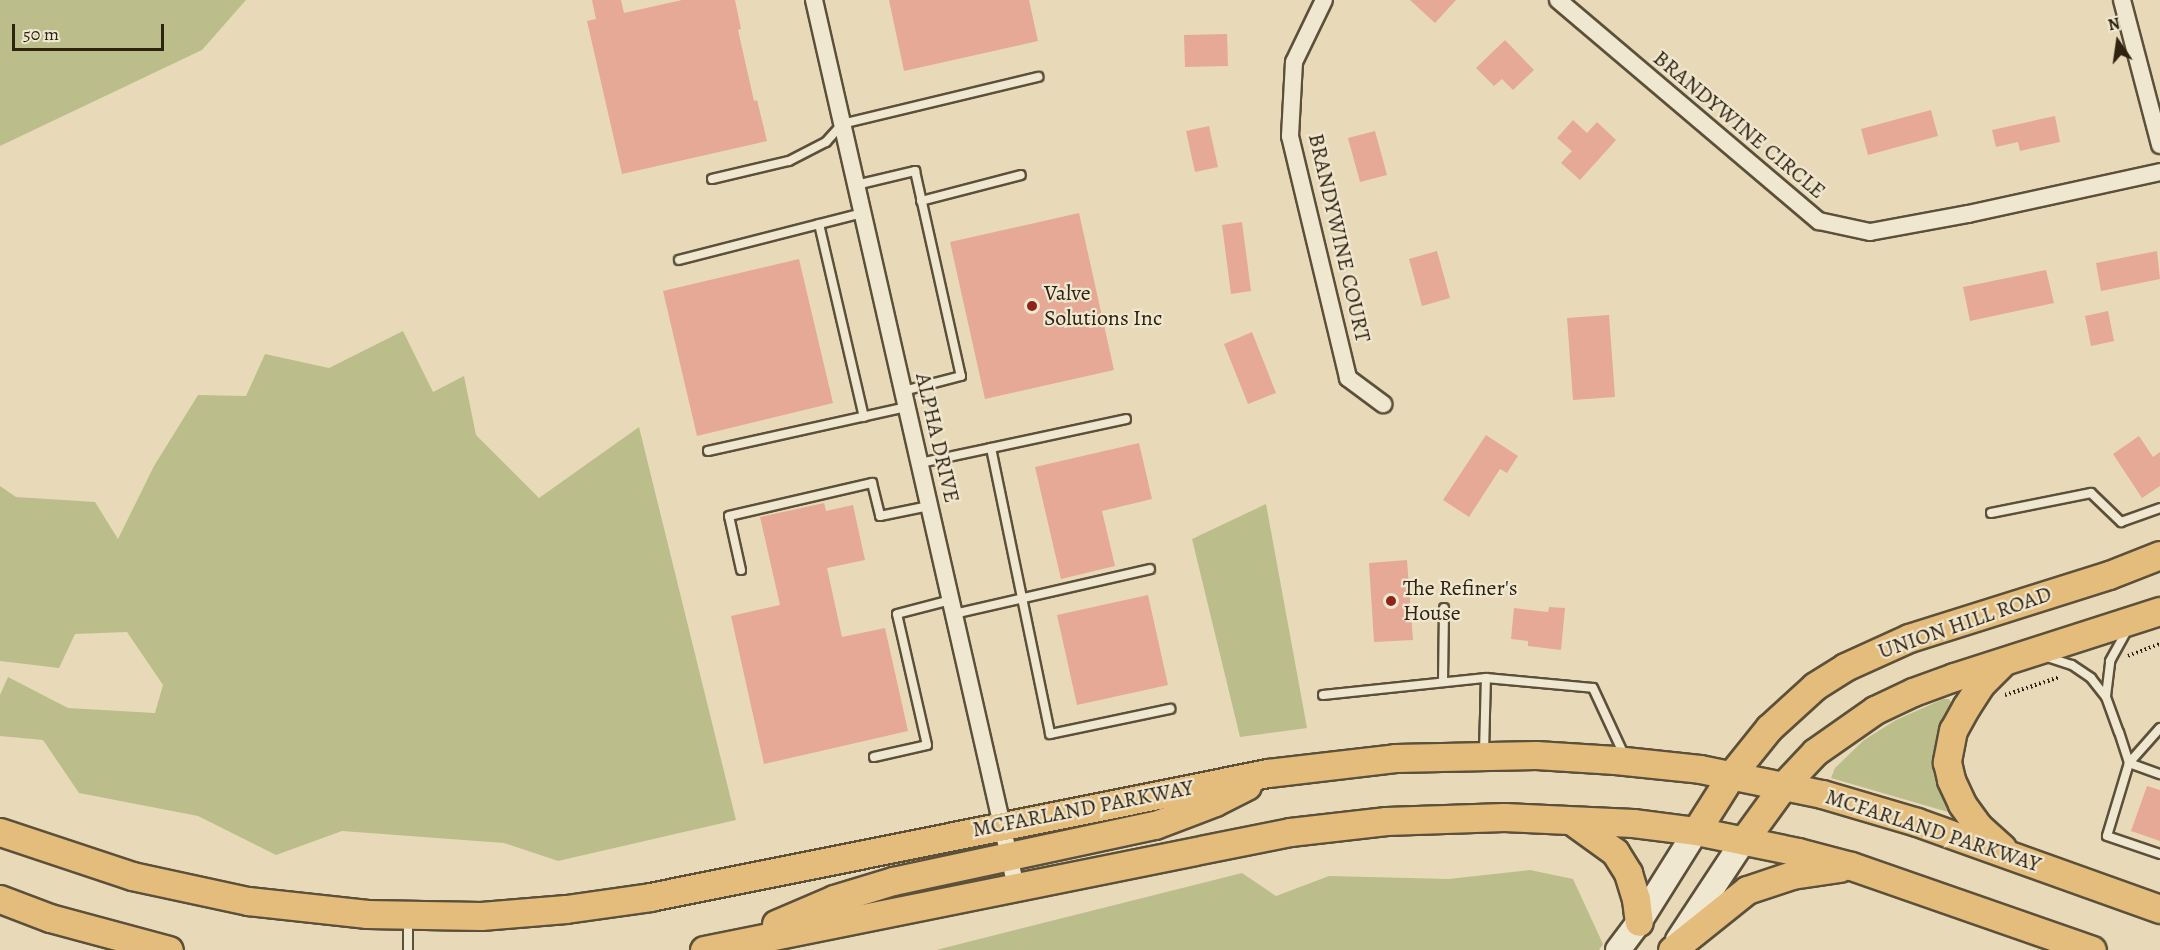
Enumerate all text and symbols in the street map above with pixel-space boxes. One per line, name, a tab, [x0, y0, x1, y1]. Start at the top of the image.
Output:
scale bar	[15, 12, 166, 50]
north arrow	[2088, 12, 2148, 72]
text: N	[2106, 12, 2122, 36]
text: 50 m	[23, 22, 59, 46]
street label: BRANDYWINE CIRCLE	[1647, 45, 1831, 205]
street label: BRANDYWINE COURT	[1302, 131, 1376, 345]
place label: Valve Solutions Inc	[1044, 280, 1162, 332]
marker: Valve Solutions Inc	[1025, 299, 1039, 313]
street label: ALPHA DRIVE	[909, 370, 965, 506]
place label: The Refiner's House	[1403, 575, 1518, 626]
street label: UNION HILL ROAD	[1875, 581, 2055, 665]
marker: The Refiner's House	[1384, 594, 1398, 608]
street label: MCFARLAND PARKWAY	[970, 775, 1196, 843]
street label: MCFARLAND PARKWAY	[1822, 784, 2044, 878]

